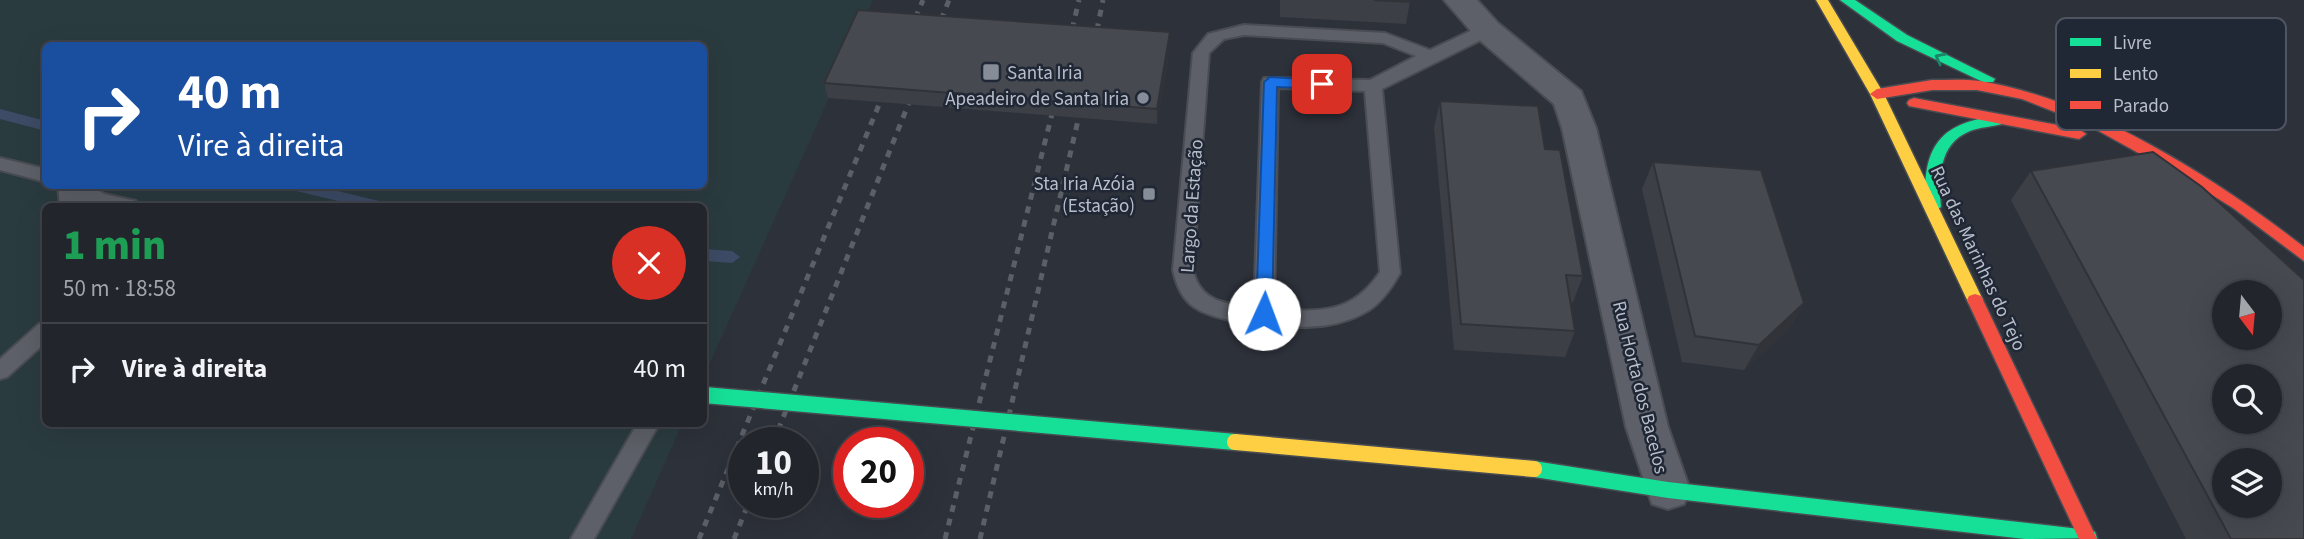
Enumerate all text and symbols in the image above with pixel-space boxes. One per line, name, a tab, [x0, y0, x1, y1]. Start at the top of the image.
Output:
legend	[2056, 18, 2286, 130]
text: Livre	[2113, 30, 2152, 57]
one-way arrow	[1935, 53, 1947, 66]
pin	[1292, 54, 1352, 114]
text: 40 m	[178, 58, 282, 128]
place label: Santa Iria	[1007, 60, 1082, 87]
text: Lento	[2113, 61, 2158, 88]
marker: Santa Iria	[981, 62, 1001, 82]
icon: arrive	[1303, 65, 1341, 103]
icon: right	[63, 70, 154, 161]
place label: Apeadeiro de Santa Iria	[945, 86, 1129, 113]
marker: Apeadeiro de Santa Iria	[1135, 90, 1151, 106]
text: Parado	[2113, 93, 2169, 120]
text: Vire à direita	[178, 123, 344, 169]
street label: Largo da Estação	[1174, 138, 1211, 274]
street label: Rua das Marinhas do Tejo	[1923, 162, 2032, 355]
place label: Sta Iria Azóia (Estação)	[1034, 171, 1135, 220]
marker: Sta Iria Azóia (Estação)	[1141, 186, 1157, 202]
text: 1 min	[63, 216, 166, 276]
button: close	[612, 226, 686, 300]
text: 50 m · 18:58	[63, 272, 176, 305]
position arrow	[1227, 277, 1301, 351]
north arrow	[2212, 280, 2282, 350]
map controls	[2212, 280, 2282, 518]
street label: Rua Horta dos Bacelos	[1605, 298, 1674, 477]
icon: right	[63, 350, 101, 388]
text: Vire à direita	[122, 350, 267, 387]
text: 40 m	[633, 350, 686, 387]
button: search	[2212, 364, 2282, 434]
speed limit sign: 20	[833, 427, 924, 518]
text: 10	[755, 438, 792, 488]
button: layers	[2212, 448, 2282, 518]
text: km/h	[754, 477, 793, 502]

